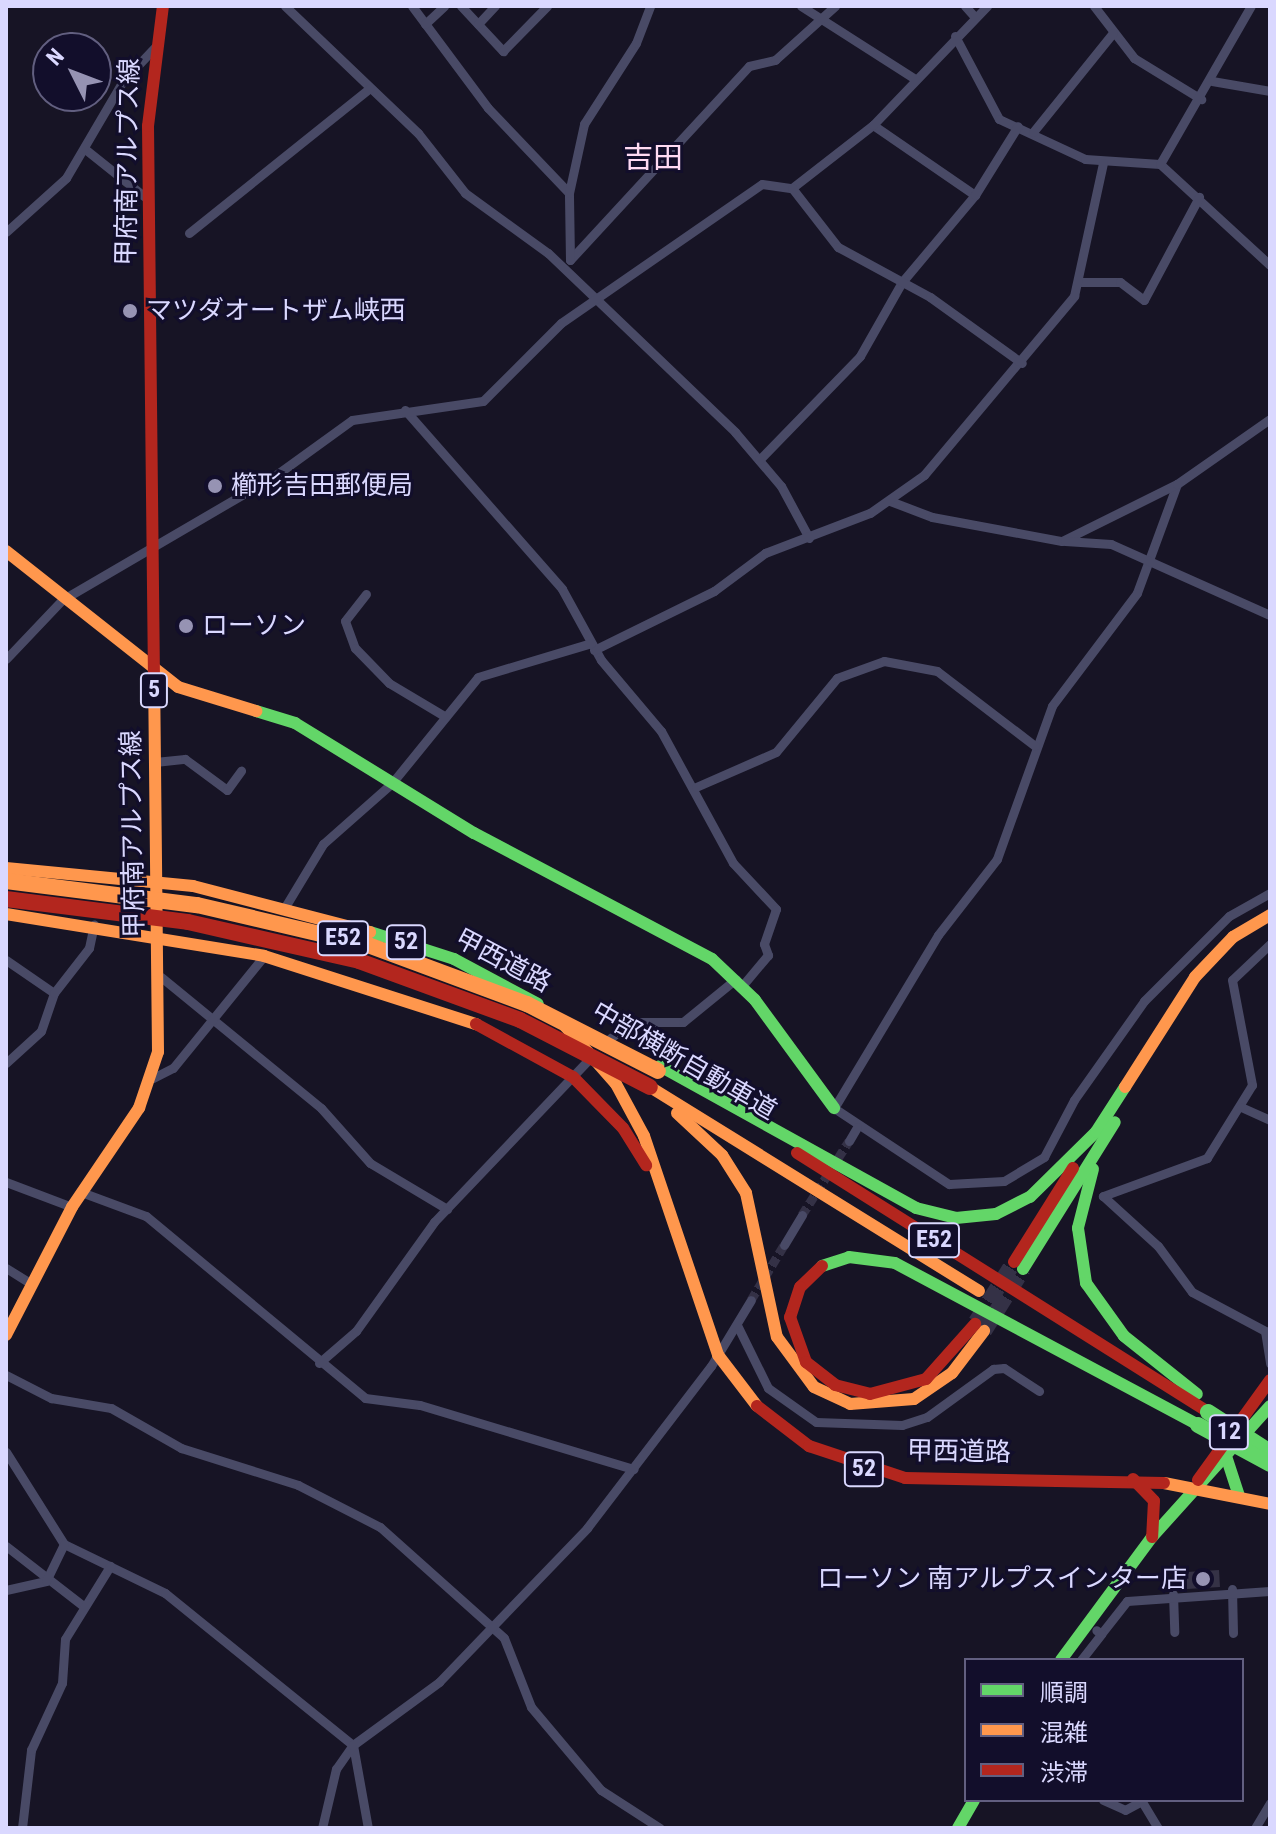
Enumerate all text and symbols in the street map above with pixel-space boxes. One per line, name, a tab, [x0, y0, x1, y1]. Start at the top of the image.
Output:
north arrow	[32, 32, 112, 112]
text: N	[41, 44, 69, 70]
street label: 甲府南アルプス線	[111, 58, 145, 266]
district label: 吉田	[623, 140, 683, 176]
place label: マツダオートザム峡西	[146, 295, 406, 327]
marker: マツダオートザム峡西	[121, 302, 139, 320]
place label: 櫛形吉田郵便局	[231, 470, 413, 502]
marker: 櫛形吉田郵便局	[206, 477, 224, 495]
place label: ローソン	[202, 610, 306, 642]
marker: ローソン	[177, 617, 195, 635]
road number: 5	[138, 670, 170, 710]
street label: 甲府南アルプス線	[116, 730, 150, 938]
road number: E52	[315, 918, 371, 958]
road number: 52	[384, 922, 428, 962]
street label: 甲西道路	[450, 923, 556, 999]
street label: 中部横断自動車道	[586, 995, 782, 1127]
road number: E52	[906, 1220, 962, 1260]
road number: 12	[1207, 1412, 1251, 1452]
street label: 甲西道路	[907, 1435, 1011, 1469]
road number: 52	[842, 1449, 886, 1489]
place label: ローソン 南アルプスインター店	[817, 1563, 1187, 1595]
marker: ローソン 南アルプスインター店	[1194, 1570, 1212, 1588]
legend	[964, 1658, 1244, 1802]
text: 順調	[1040, 1679, 1088, 1707]
text: 混雑	[1040, 1719, 1088, 1747]
text: 渋滞	[1040, 1759, 1088, 1787]

